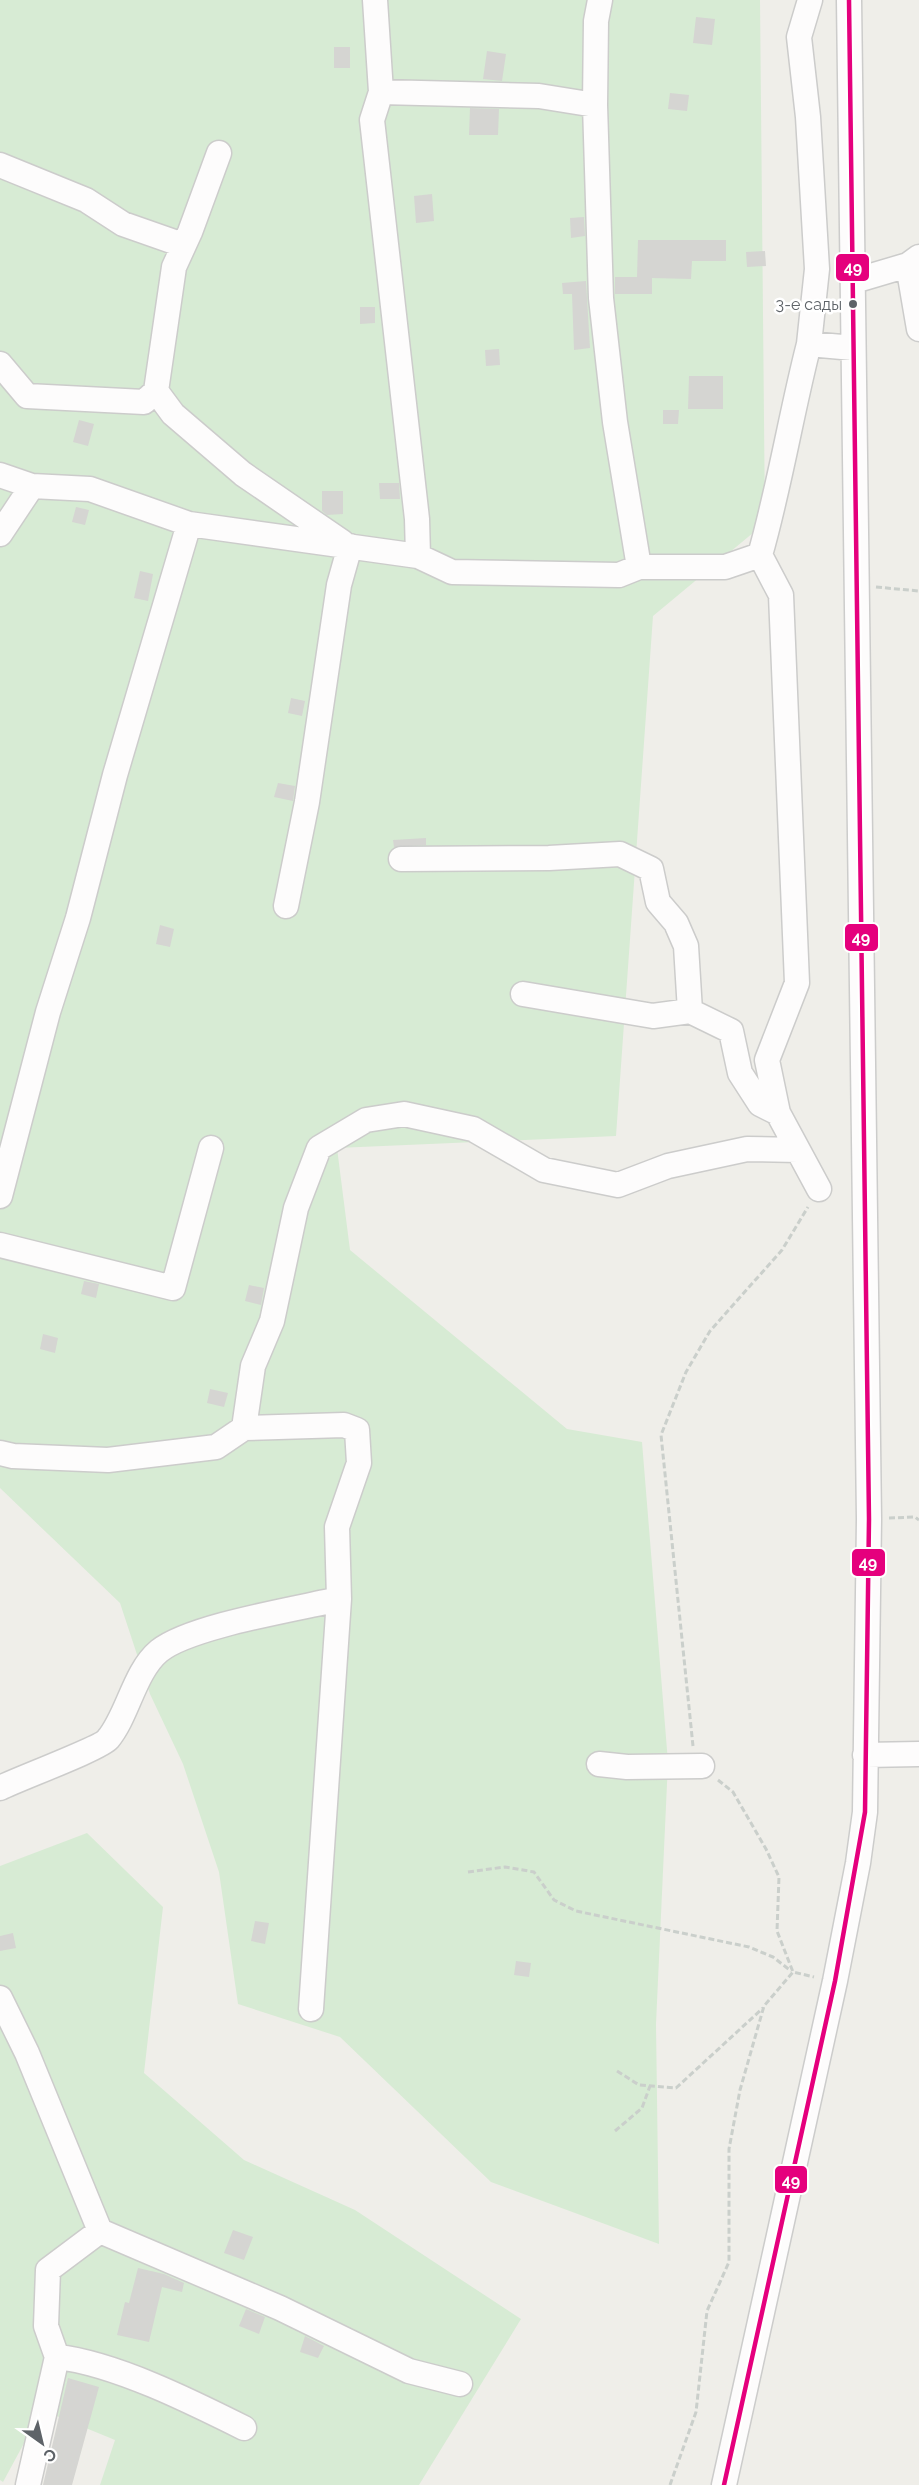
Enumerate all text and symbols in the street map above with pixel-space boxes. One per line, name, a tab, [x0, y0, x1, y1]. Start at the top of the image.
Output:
line badge: 49	[835, 253, 870, 282]
text: 49	[844, 258, 862, 277]
place label: 3-е сады	[776, 295, 842, 314]
marker: 3-е сады	[847, 298, 859, 310]
line badge: 49	[844, 923, 879, 952]
text: 49	[852, 928, 870, 947]
line badge: 49	[851, 1548, 886, 1577]
text: 49	[859, 1553, 877, 1572]
line badge: 49	[774, 2165, 808, 2194]
text: 49	[782, 2171, 800, 2190]
north arrow	[12, 2413, 72, 2473]
text: С	[40, 2444, 60, 2466]

